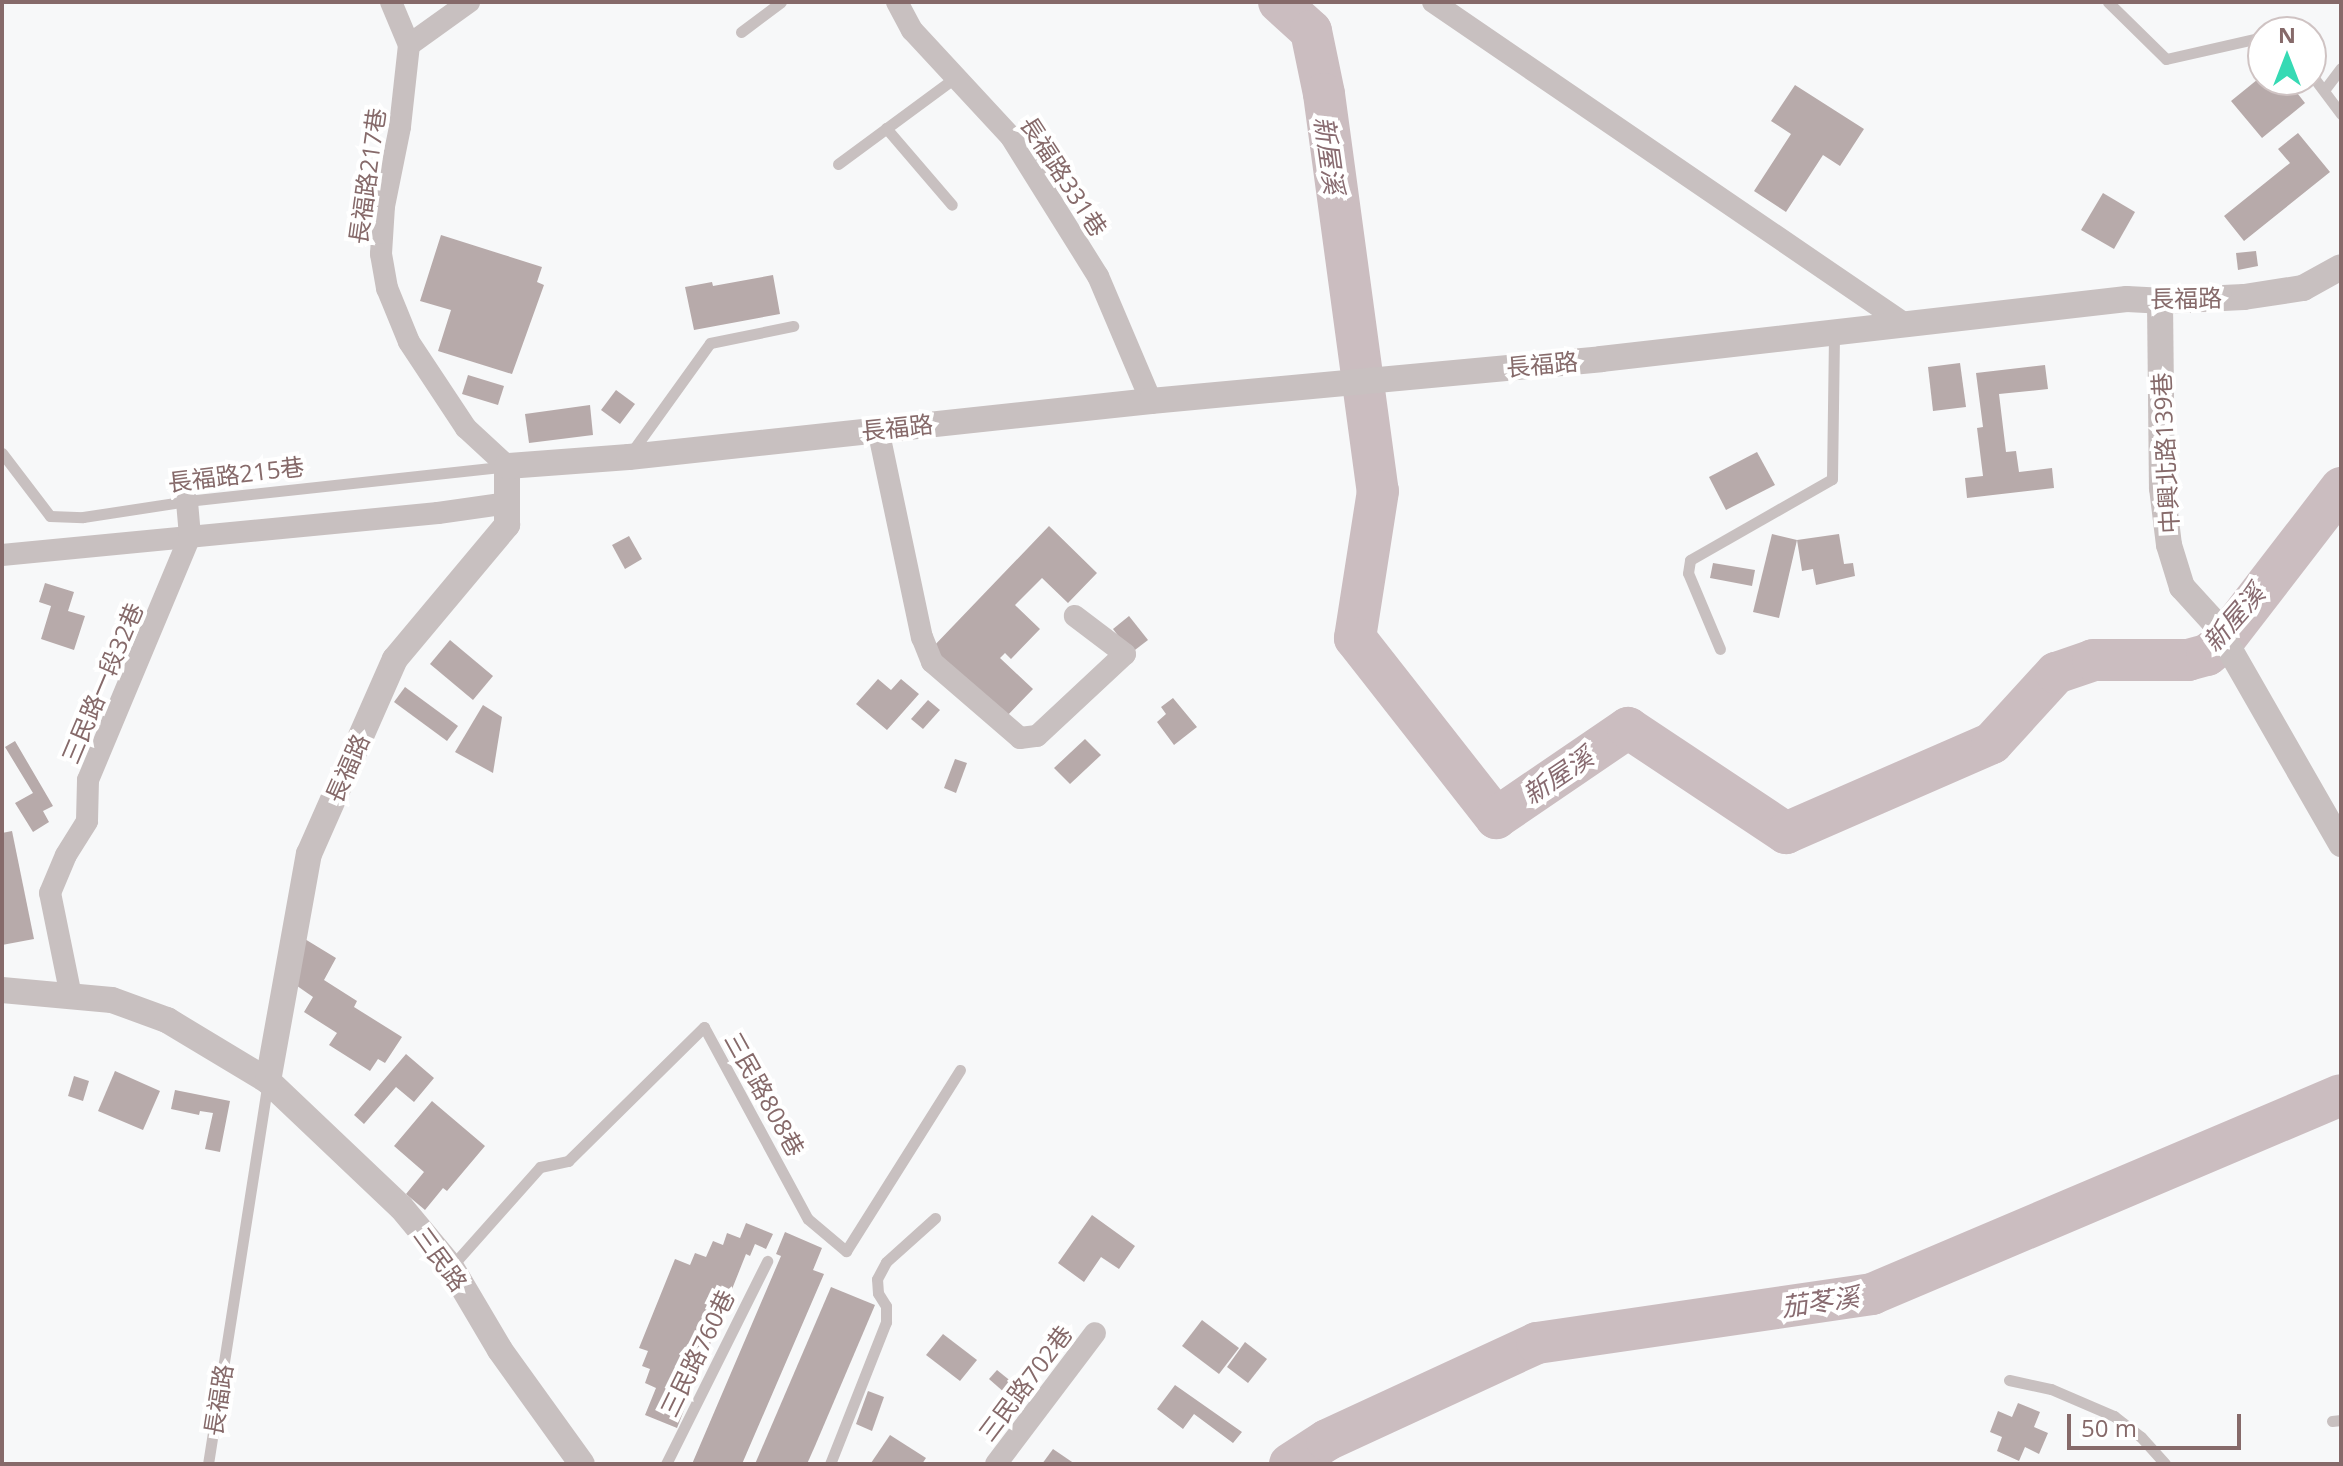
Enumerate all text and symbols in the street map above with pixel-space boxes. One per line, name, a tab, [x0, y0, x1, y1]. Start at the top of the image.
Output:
north arrow	[2247, 16, 2327, 96]
text: N	[2278, 19, 2296, 49]
street label: 長福路217巷	[343, 106, 391, 246]
street label: 長福路331巷	[1015, 111, 1113, 241]
water label: 新屋溪	[1308, 114, 1350, 196]
street label: 長福路	[2150, 283, 2222, 313]
street label: 長福路	[1505, 347, 1579, 381]
street label: 中興北路139巷	[2146, 372, 2184, 534]
street label: 長福路	[860, 409, 934, 445]
street label: 長福路215巷	[166, 451, 306, 497]
water label: 新屋溪	[2197, 578, 2271, 658]
street label: 三民路一段32巷	[55, 598, 149, 768]
street label: 長福路	[319, 729, 375, 807]
water label: 新屋溪	[1517, 741, 1599, 811]
street label: 三民路808巷	[719, 1027, 811, 1161]
street label: 三民路	[408, 1221, 474, 1297]
water label: 茄苳溪	[1779, 1281, 1861, 1323]
street label: 三民路760巷	[654, 1285, 740, 1421]
street label: 三民路702巷	[972, 1320, 1078, 1446]
street label: 長福路	[198, 1362, 238, 1438]
scale bar	[2071, 1398, 2245, 1448]
text: 50 m	[2081, 1411, 2137, 1444]

